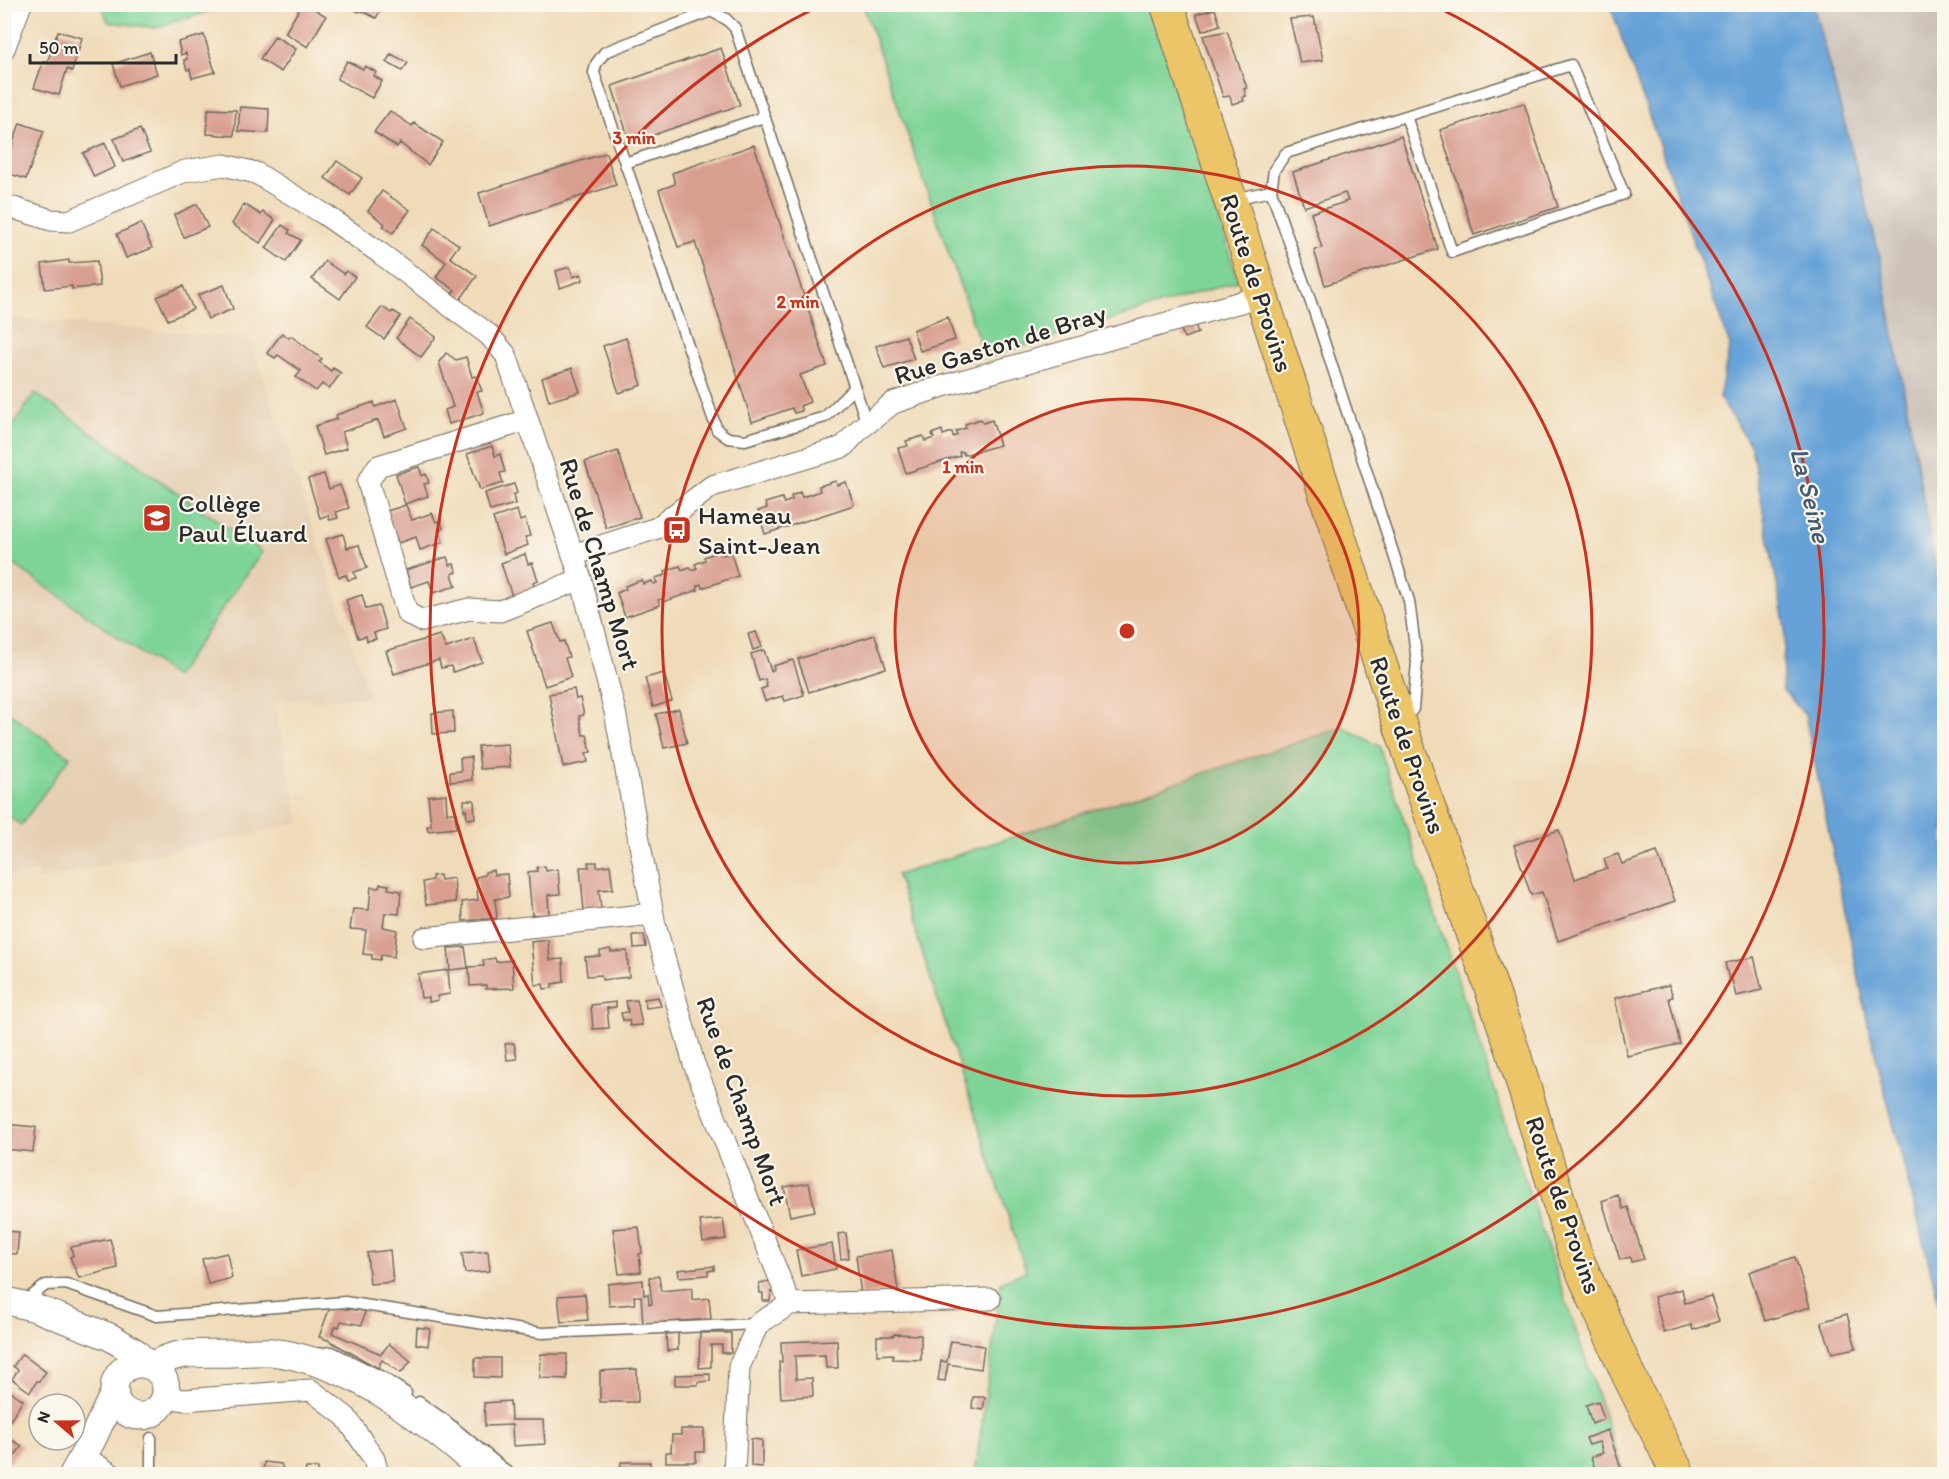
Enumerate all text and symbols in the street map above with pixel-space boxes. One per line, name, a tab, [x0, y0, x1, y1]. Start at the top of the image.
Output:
scale bar	[30, 27, 176, 65]
text: 50 m	[39, 37, 79, 59]
text: 3 min	[612, 127, 656, 149]
street label: Route de Provins	[1213, 190, 1301, 376]
text: 2 min	[777, 291, 820, 313]
street label: Rue Gaston de Bray	[890, 297, 1110, 391]
water label: La Seine	[1783, 444, 1839, 547]
street label: Rue de Champ Mort	[553, 454, 648, 674]
text: 1 min	[942, 456, 984, 478]
place label: Collège Paul Éluard	[178, 487, 308, 549]
place label: Hameau Saint-Jean	[698, 499, 821, 561]
school or university icon: Collège Paul Éluard	[141, 502, 173, 534]
bus stop icon: Hameau Saint-Jean	[661, 514, 693, 546]
centre of rings	[1117, 621, 1137, 641]
street label: Route de Provins	[1363, 652, 1453, 838]
street label: Rue de Champ Mort	[689, 992, 795, 1210]
street label: Route de Provins	[1519, 1112, 1609, 1298]
north arrow	[27, 1392, 87, 1452]
text: N	[33, 1409, 54, 1425]

